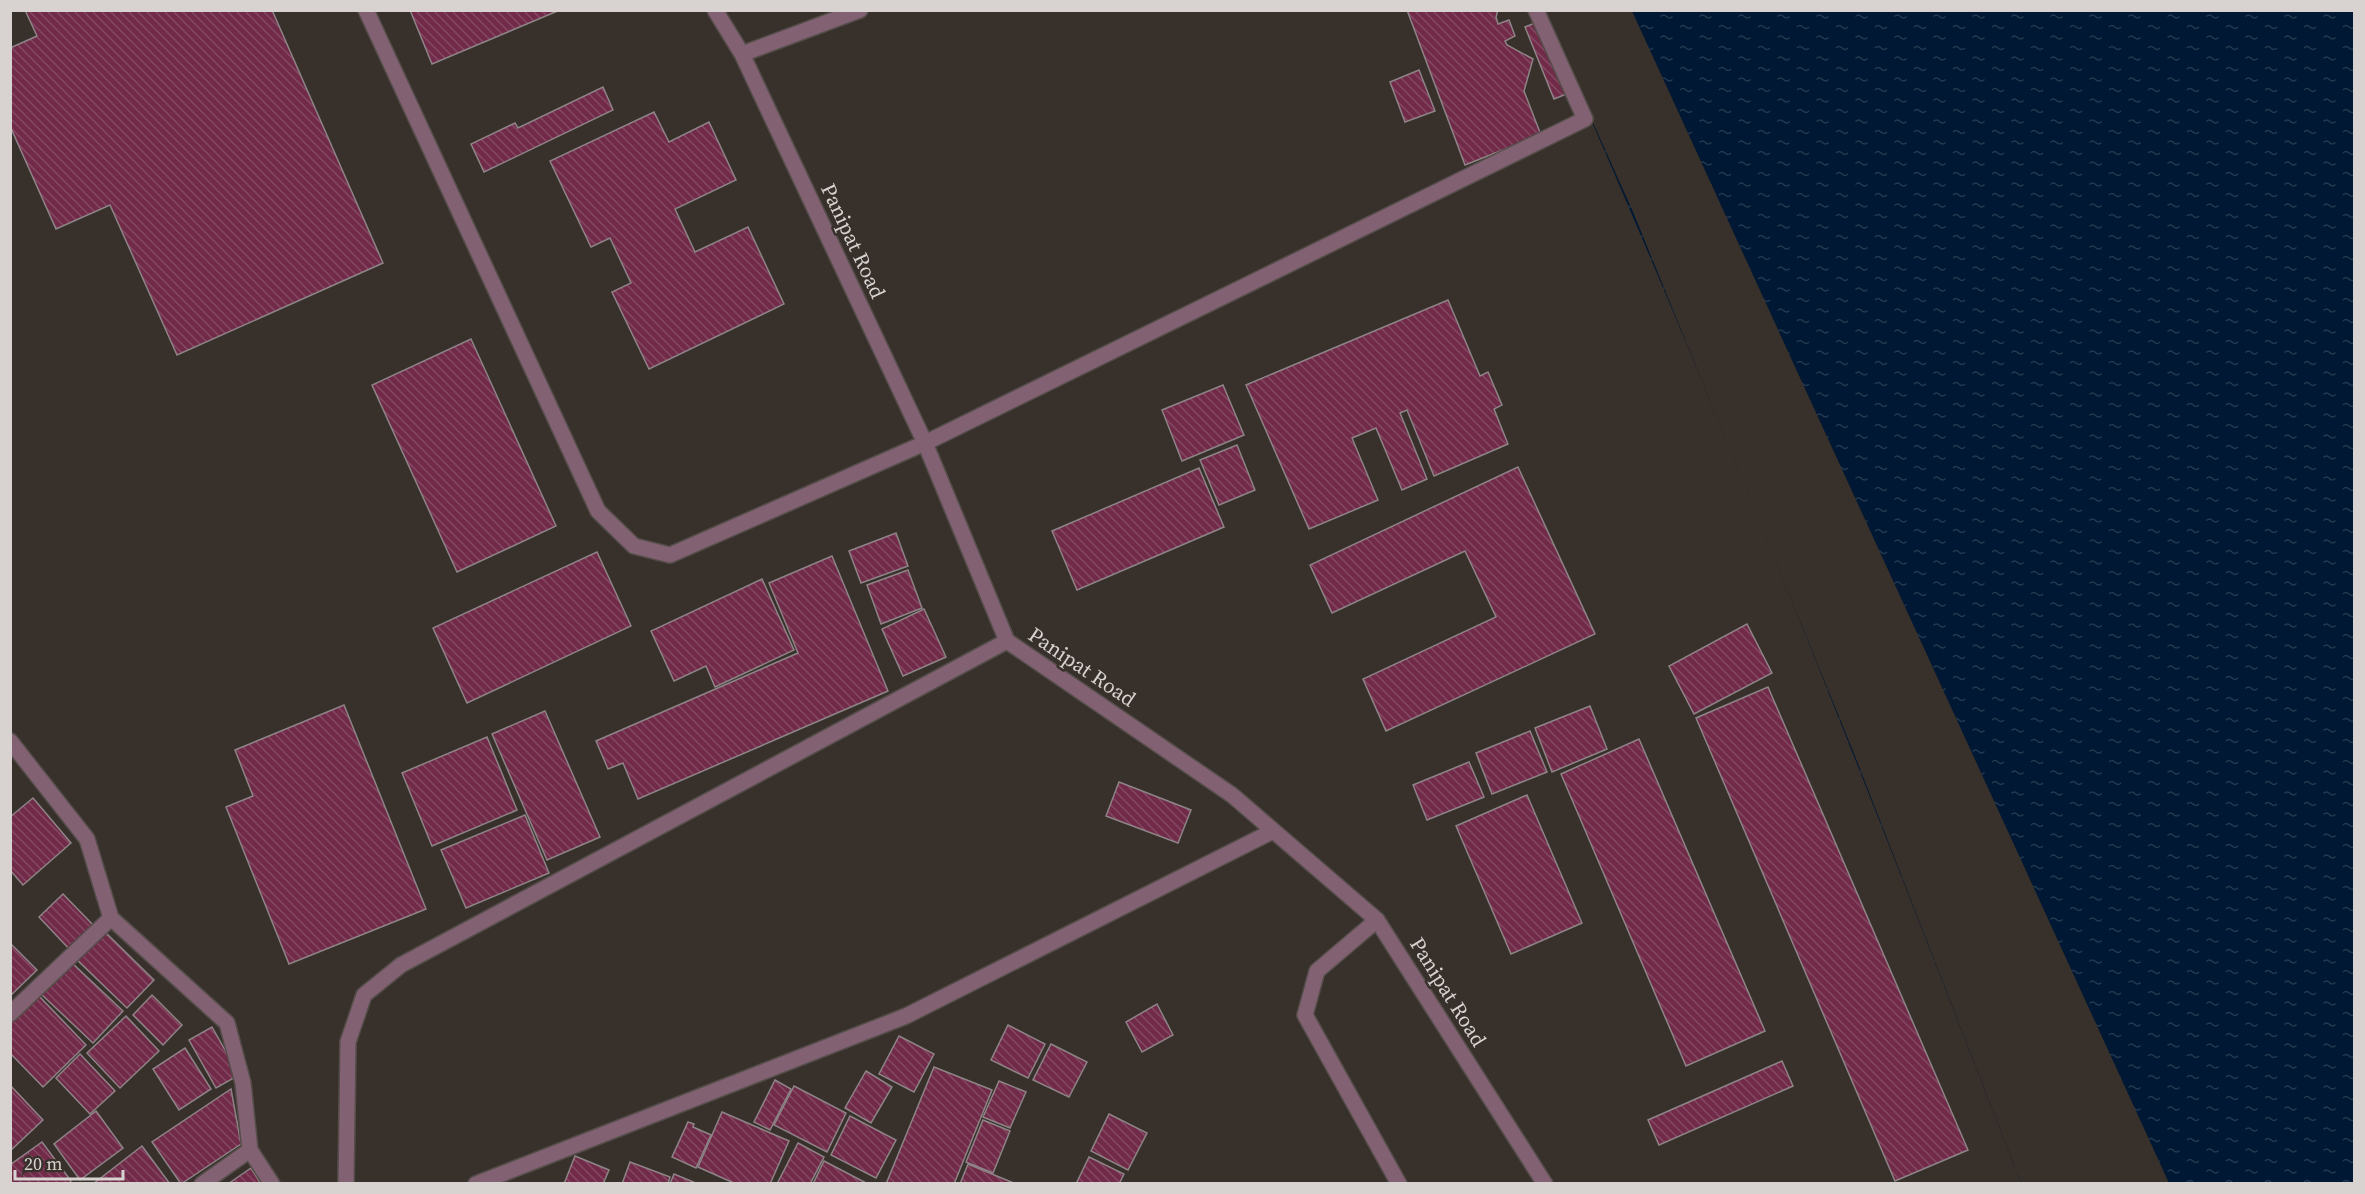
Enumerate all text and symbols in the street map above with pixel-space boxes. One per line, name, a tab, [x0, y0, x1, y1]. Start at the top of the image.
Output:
street label: Panipat Road	[814, 178, 893, 303]
street label: Panipat Road	[1023, 620, 1142, 713]
street label: Panipat Road	[1403, 931, 1494, 1052]
scale bar	[15, 1143, 123, 1181]
text: 20 m	[24, 1151, 62, 1176]

